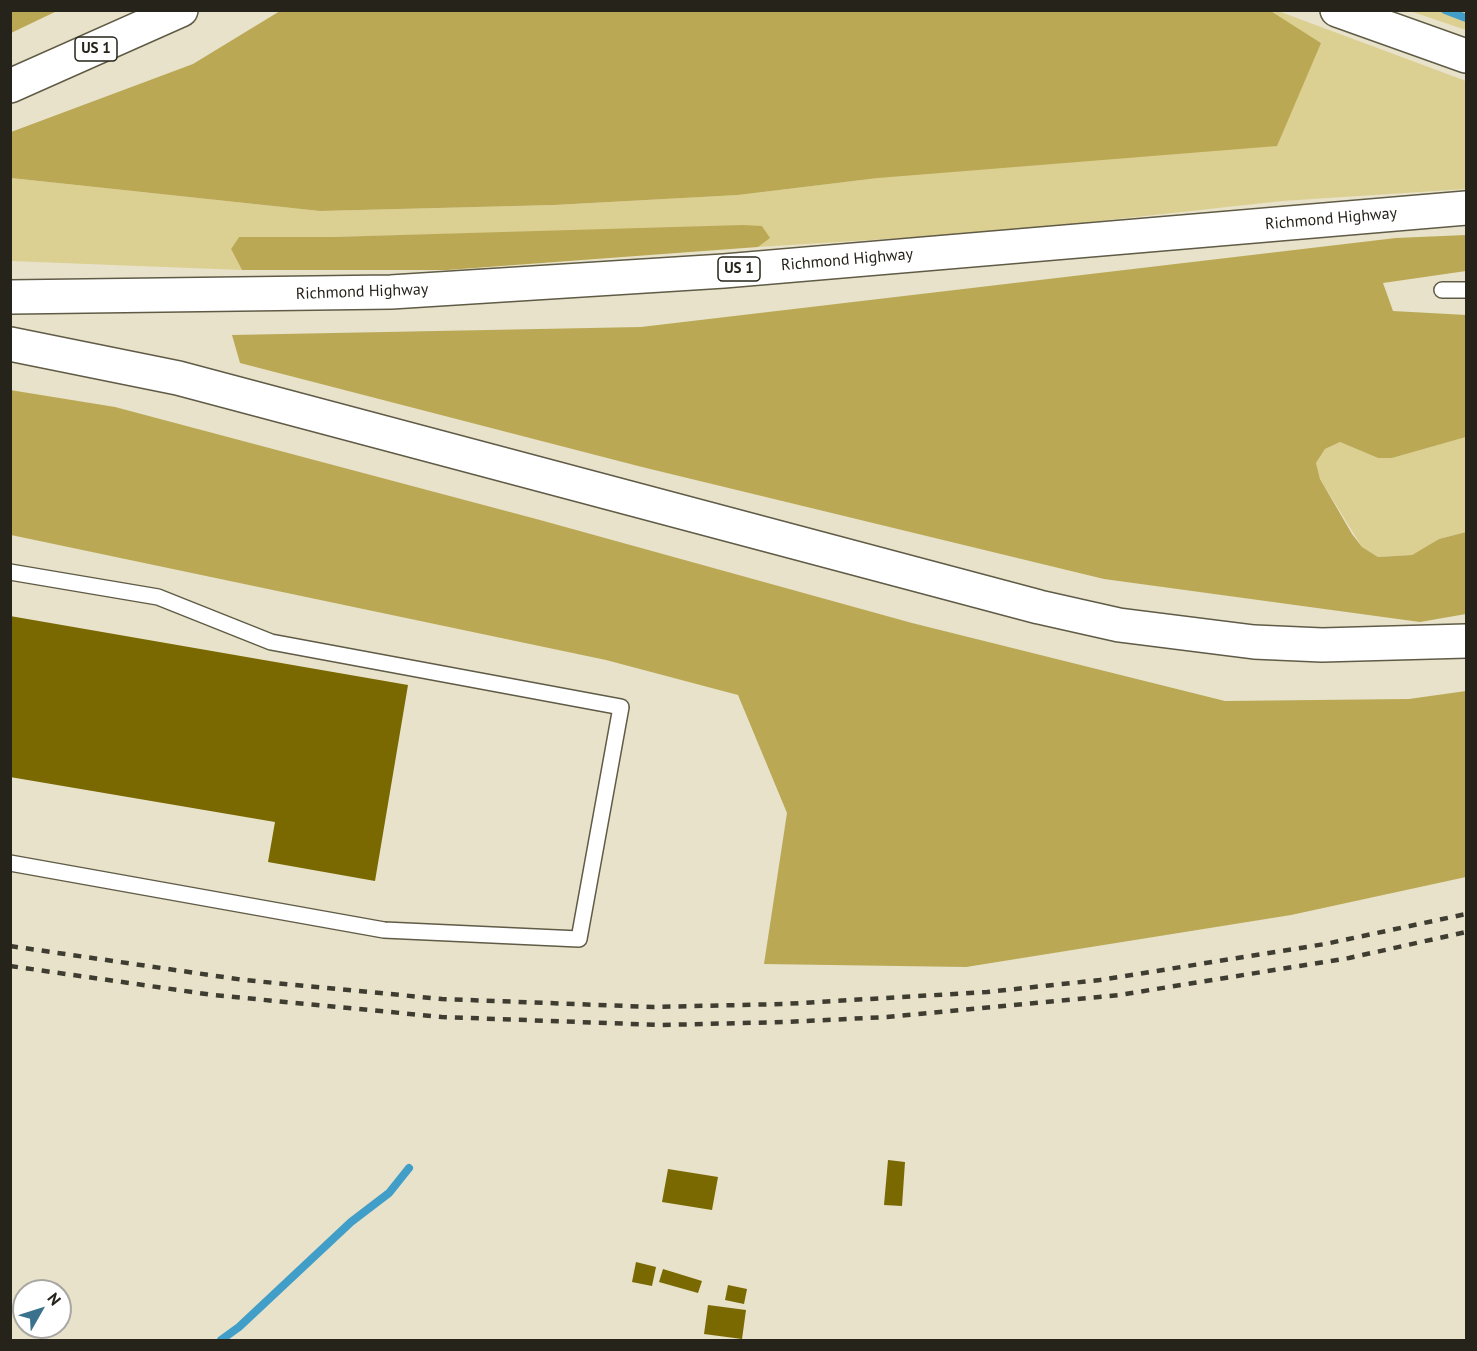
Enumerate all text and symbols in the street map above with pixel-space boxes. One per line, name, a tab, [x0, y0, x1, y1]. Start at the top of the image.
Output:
road number: US 1	[75, 37, 117, 61]
street label: Richmond Highway	[1264, 204, 1398, 234]
street label: Richmond Highway	[780, 245, 914, 275]
road number: US 1	[718, 257, 760, 281]
street label: Richmond Highway	[295, 280, 429, 304]
north arrow	[12, 1279, 72, 1339]
text: N	[43, 1289, 66, 1309]

